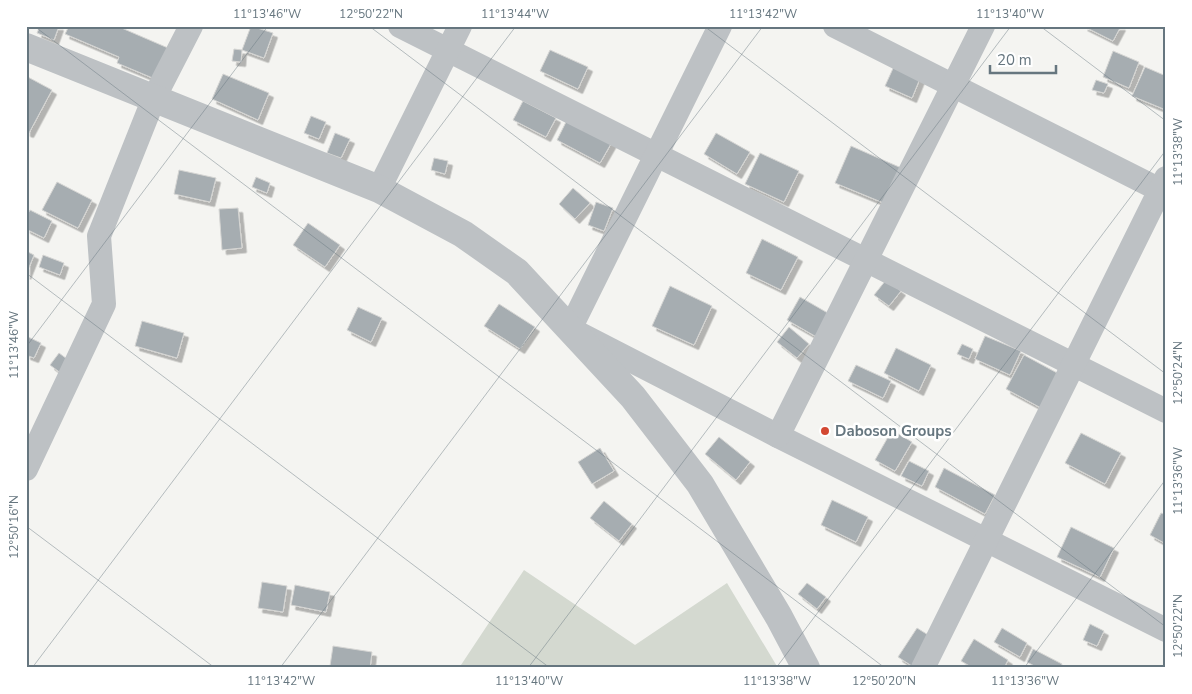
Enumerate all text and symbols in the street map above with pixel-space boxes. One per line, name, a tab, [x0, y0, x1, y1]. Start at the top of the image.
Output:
text: 11°13'46"W	[233, 6, 301, 22]
text: 12°50'22"N	[339, 6, 403, 22]
text: 11°13'44"W	[481, 6, 549, 22]
text: 11°13'42"W	[729, 6, 797, 22]
text: 11°13'40"W	[976, 6, 1044, 22]
scale bar	[990, 42, 1056, 74]
text: 20 m	[997, 50, 1032, 70]
text: 11°13'38"W	[1170, 118, 1186, 186]
text: 11°13'46"W	[6, 311, 22, 379]
text: 12°50'24"N	[1170, 341, 1186, 405]
place label: Daboson Groups	[835, 421, 952, 441]
marker: Daboson Groups	[819, 425, 831, 437]
text: 11°13'36"W	[1170, 447, 1186, 515]
text: 12°50'16"N	[6, 495, 22, 559]
text: 12°50'22"N	[1170, 594, 1186, 658]
text: 11°13'42"W	[247, 673, 315, 689]
text: 11°13'40"W	[495, 673, 563, 689]
text: 11°13'38"W	[743, 673, 811, 689]
text: 12°50'20"N	[852, 673, 916, 689]
text: 11°13'36"W	[991, 673, 1059, 689]

